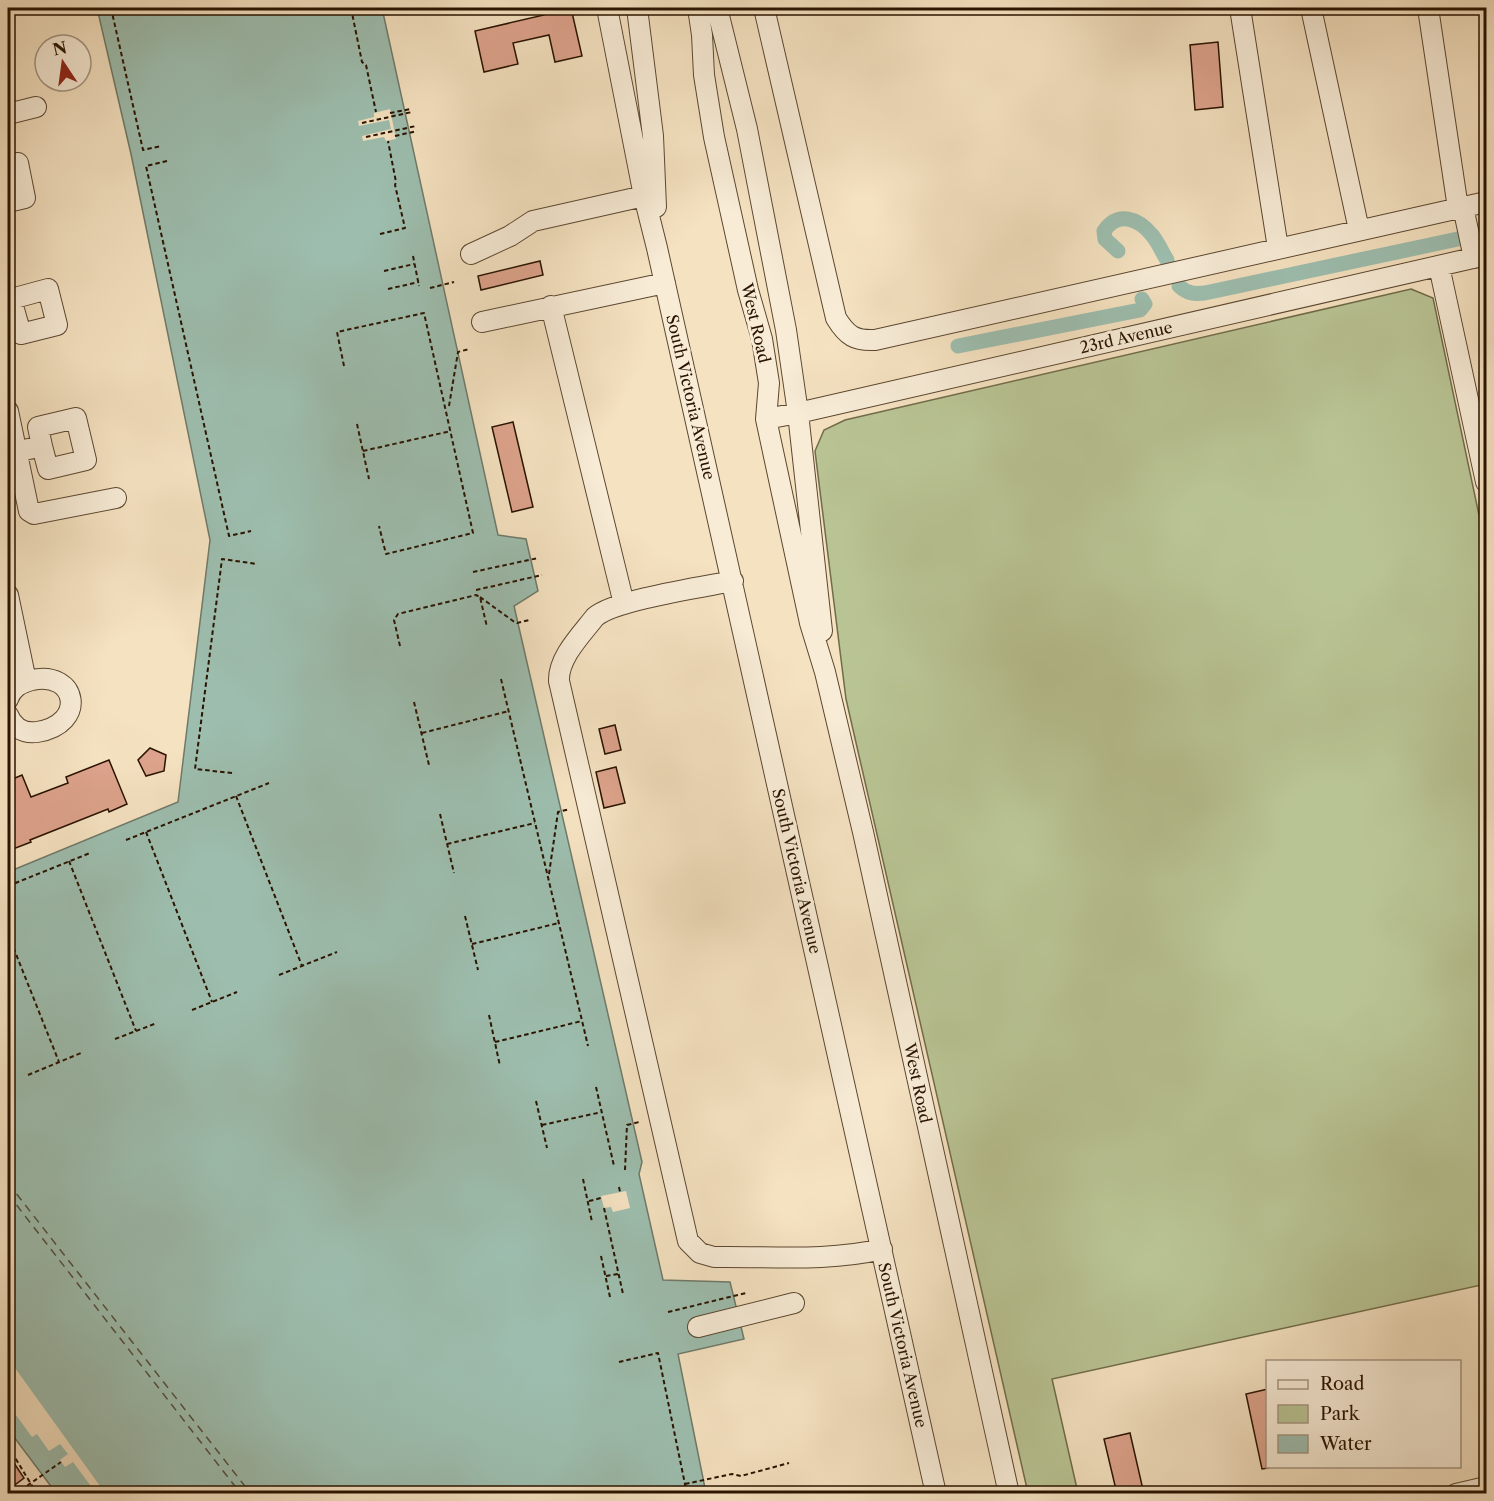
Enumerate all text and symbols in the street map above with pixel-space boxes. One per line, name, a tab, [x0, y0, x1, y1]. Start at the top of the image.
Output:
north arrow	[33, 33, 93, 93]
text: N	[51, 37, 69, 60]
street label: West Road	[737, 280, 775, 365]
street label: South Victoria Avenue	[662, 312, 720, 482]
street label: 23rd Avenue	[1078, 317, 1174, 357]
street label: South Victoria Avenue	[768, 786, 826, 956]
street label: West Road	[900, 1040, 936, 1125]
street label: South Victoria Avenue	[874, 1260, 932, 1430]
legend	[1266, 1360, 1461, 1468]
text: Road	[1320, 1373, 1365, 1395]
text: Park	[1320, 1403, 1361, 1425]
text: Water	[1319, 1433, 1372, 1455]

